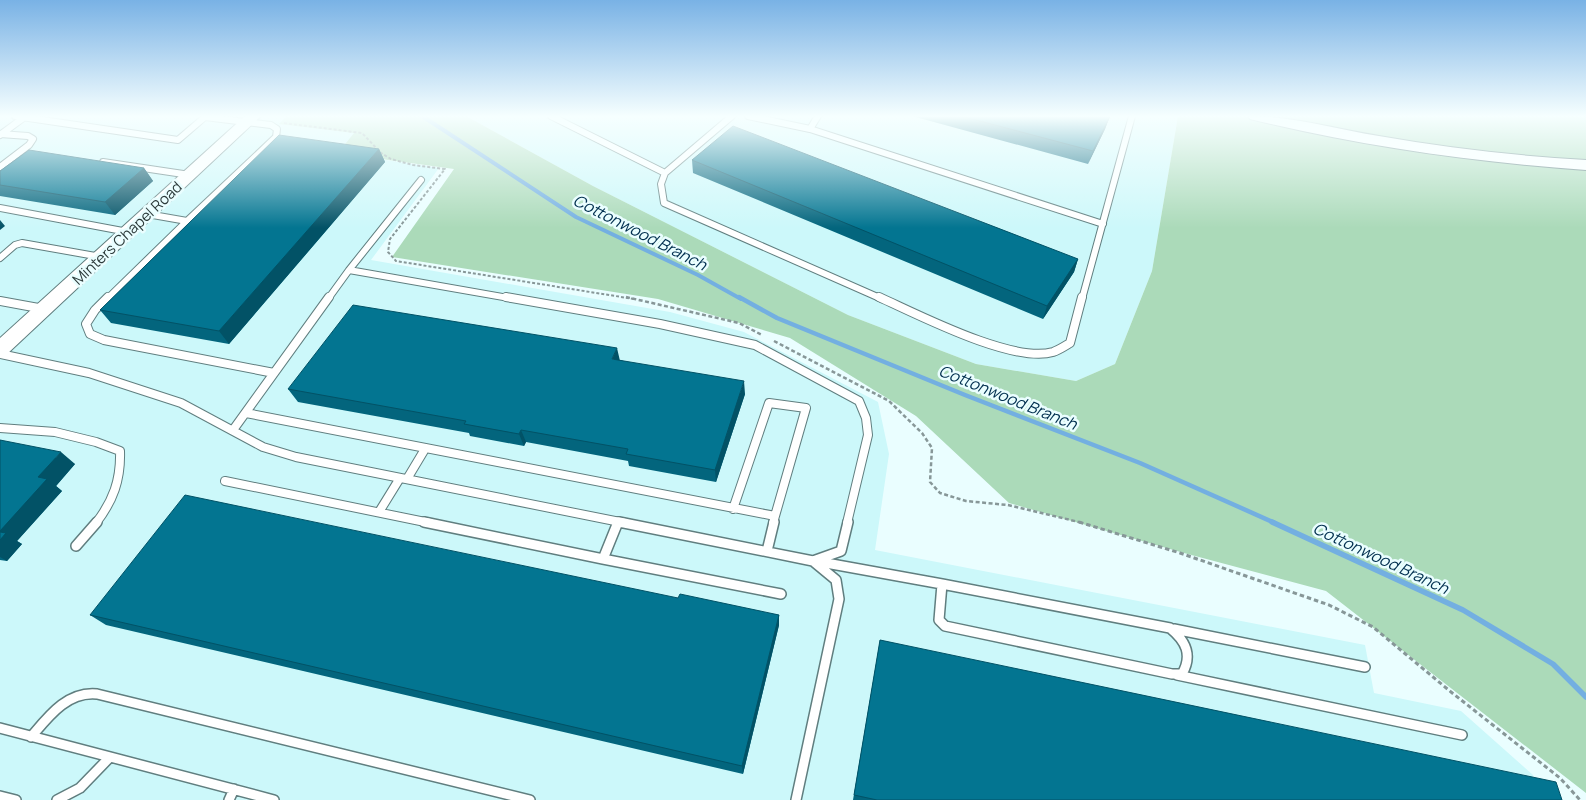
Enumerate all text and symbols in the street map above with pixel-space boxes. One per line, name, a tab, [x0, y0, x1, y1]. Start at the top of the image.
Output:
street label: Minters Chapel Road	[67, 177, 187, 289]
water label: Cottonwood Branch	[569, 189, 711, 275]
water label: Cottonwood Branch	[936, 359, 1081, 435]
water label: Cottonwood Branch	[1310, 517, 1453, 599]

